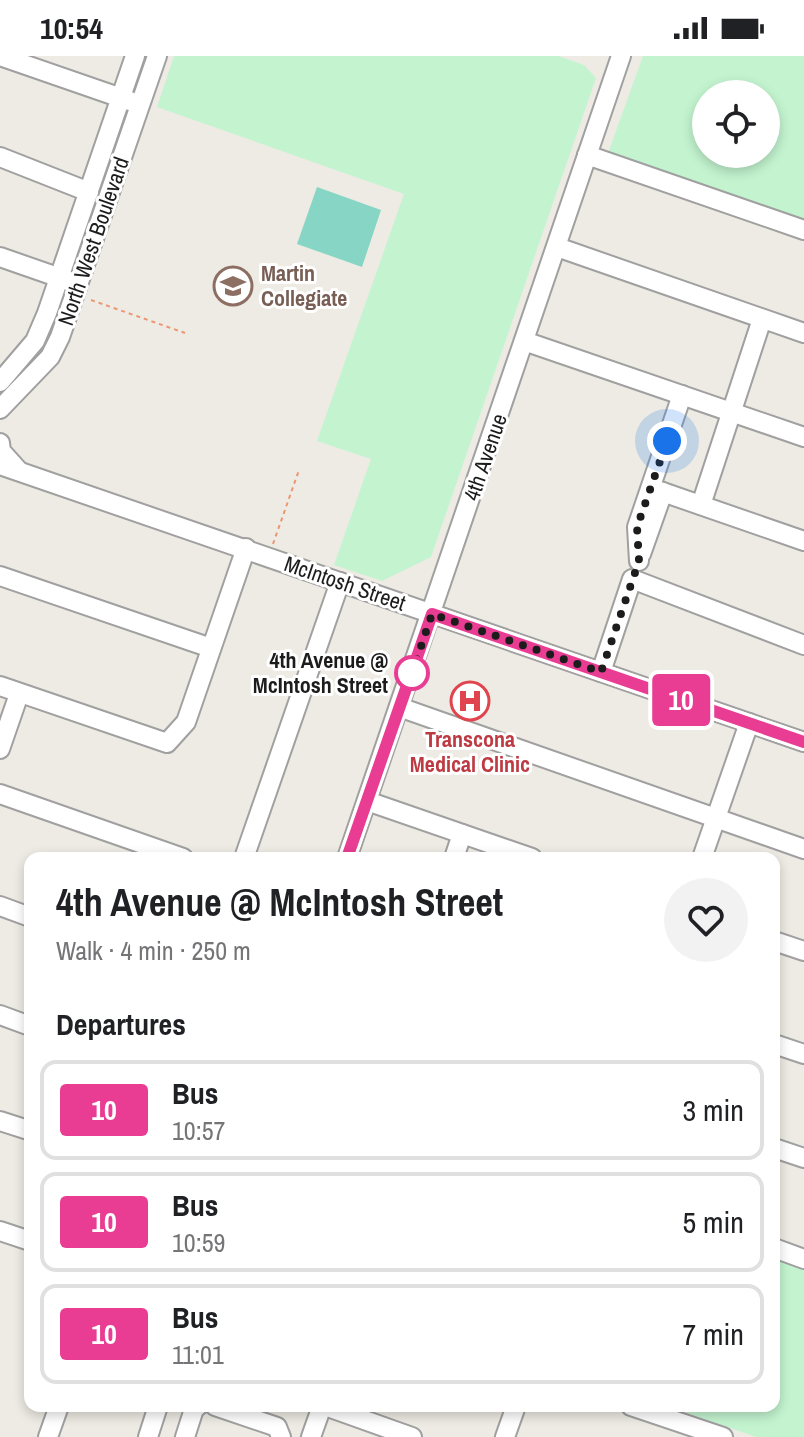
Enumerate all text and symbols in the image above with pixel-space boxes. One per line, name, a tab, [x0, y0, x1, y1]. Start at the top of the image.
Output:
text: 10:54	[40, 8, 103, 48]
map controls	[692, 80, 780, 168]
button: locate	[692, 80, 780, 168]
street label: North West Boulevard	[50, 153, 136, 329]
place label: Martin Collegiate	[261, 258, 347, 313]
school or university icon: Martin Collegiate	[212, 265, 254, 307]
street label: 4th Avenue	[456, 410, 514, 504]
your location	[647, 421, 687, 461]
street label: McIntosh Street	[280, 548, 410, 618]
place label: 4th Avenue @ McIntosh Street	[253, 645, 388, 700]
marker: 4th Avenue @ McIntosh Street	[395, 656, 429, 690]
line badge: 10	[645, 674, 717, 726]
hospital icon: Transcona Medical Clinic	[449, 680, 491, 722]
text: 10	[668, 681, 694, 719]
place label: Transcona Medical Clinic	[410, 724, 530, 779]
text: 4th Avenue @ McIntosh Street	[56, 877, 503, 928]
button: heart	[664, 878, 748, 962]
text: Walk · 4 min · 250 m	[56, 933, 251, 968]
text: Departures	[56, 1004, 186, 1044]
text: Bus	[172, 1073, 218, 1113]
text: 3 min	[682, 1090, 744, 1130]
text: 10	[91, 1091, 117, 1129]
text: 10:57	[172, 1113, 225, 1148]
text: Bus	[172, 1185, 218, 1225]
text: 5 min	[682, 1202, 744, 1242]
text: 10	[91, 1203, 117, 1241]
text: 10:59	[172, 1225, 225, 1260]
text: Bus	[172, 1297, 218, 1337]
text: 7 min	[682, 1314, 744, 1354]
text: 10	[91, 1315, 117, 1353]
text: 11:01	[172, 1337, 224, 1372]

